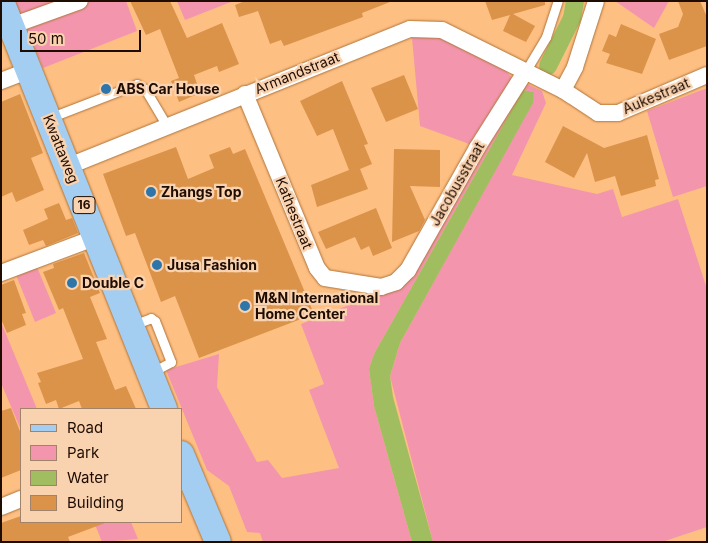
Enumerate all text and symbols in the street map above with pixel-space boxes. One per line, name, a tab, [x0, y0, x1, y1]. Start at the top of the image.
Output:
scale bar	[22, 20, 144, 52]
text: 50 m	[28, 29, 64, 48]
street label: Armandstraat	[252, 48, 342, 98]
street label: Aukestraat	[620, 74, 692, 118]
place label: ABS Car House	[116, 81, 220, 97]
marker: ABS Car House	[100, 83, 112, 95]
street label: Kwattaweg	[40, 112, 82, 186]
street label: Jacobusstraat	[426, 139, 488, 229]
street label: Kathestraat	[272, 175, 316, 251]
place label: Zhangs Top	[161, 184, 242, 200]
marker: Zhangs Top	[145, 186, 157, 198]
road number: 16	[72, 196, 96, 214]
place label: Jusa Fashion	[167, 257, 257, 273]
marker: Jusa Fashion	[151, 259, 163, 271]
place label: Double C	[82, 275, 144, 291]
marker: Double C	[66, 277, 78, 289]
place label: M&N International Home Center	[255, 290, 378, 322]
marker: M&N International Home Center	[239, 300, 251, 312]
legend	[20, 408, 182, 523]
text: Road	[67, 418, 103, 437]
text: Park	[67, 443, 99, 462]
text: Water	[67, 468, 109, 487]
text: Building	[67, 493, 124, 512]

